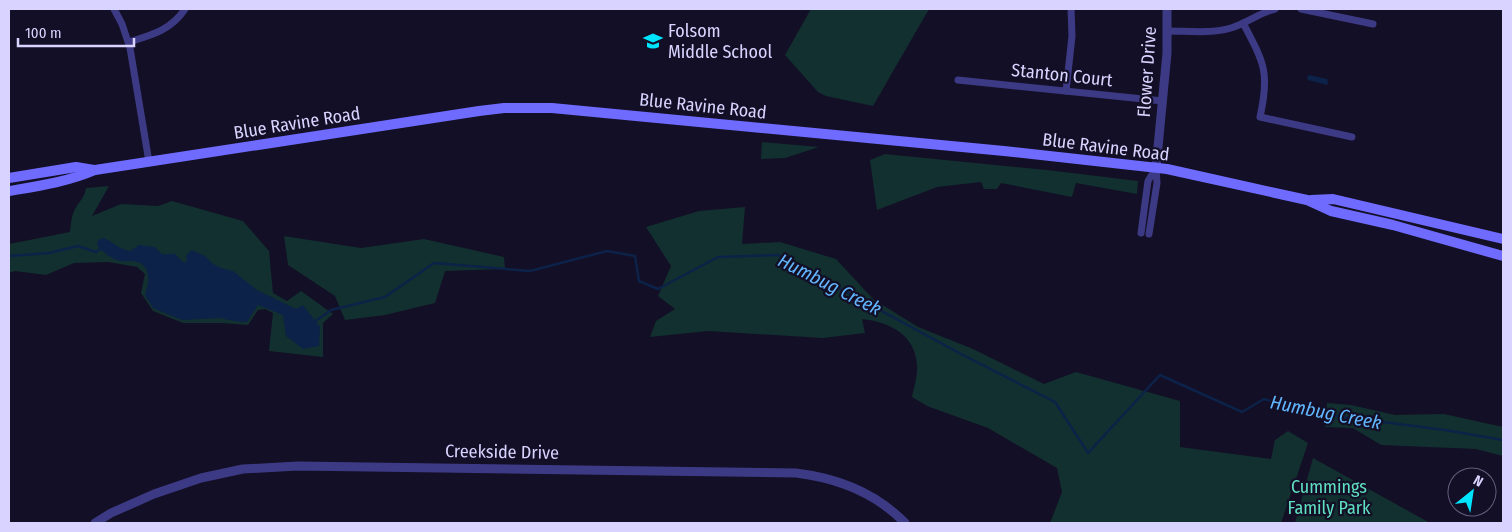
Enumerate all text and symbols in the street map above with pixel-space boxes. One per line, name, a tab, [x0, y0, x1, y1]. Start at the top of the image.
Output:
scale bar	[18, 15, 134, 47]
place label: Folsom Middle School	[668, 20, 772, 63]
text: 100 m	[25, 24, 62, 42]
street label: Flower Drive	[1133, 26, 1161, 118]
school or university icon: Folsom Middle School	[642, 30, 664, 52]
street label: Stanton Court	[1010, 59, 1114, 91]
street label: Blue Ravine Road	[638, 88, 768, 124]
street label: Blue Ravine Road	[232, 102, 362, 144]
street label: Blue Ravine Road	[1041, 128, 1171, 166]
water label: Humbug Creek	[774, 249, 885, 320]
water label: Humbug Creek	[1268, 390, 1383, 435]
street label: Creekside Drive	[445, 440, 559, 464]
north arrow	[1447, 467, 1497, 517]
text: N	[1470, 472, 1486, 491]
park label: Cummings Family Park	[1288, 476, 1371, 519]

